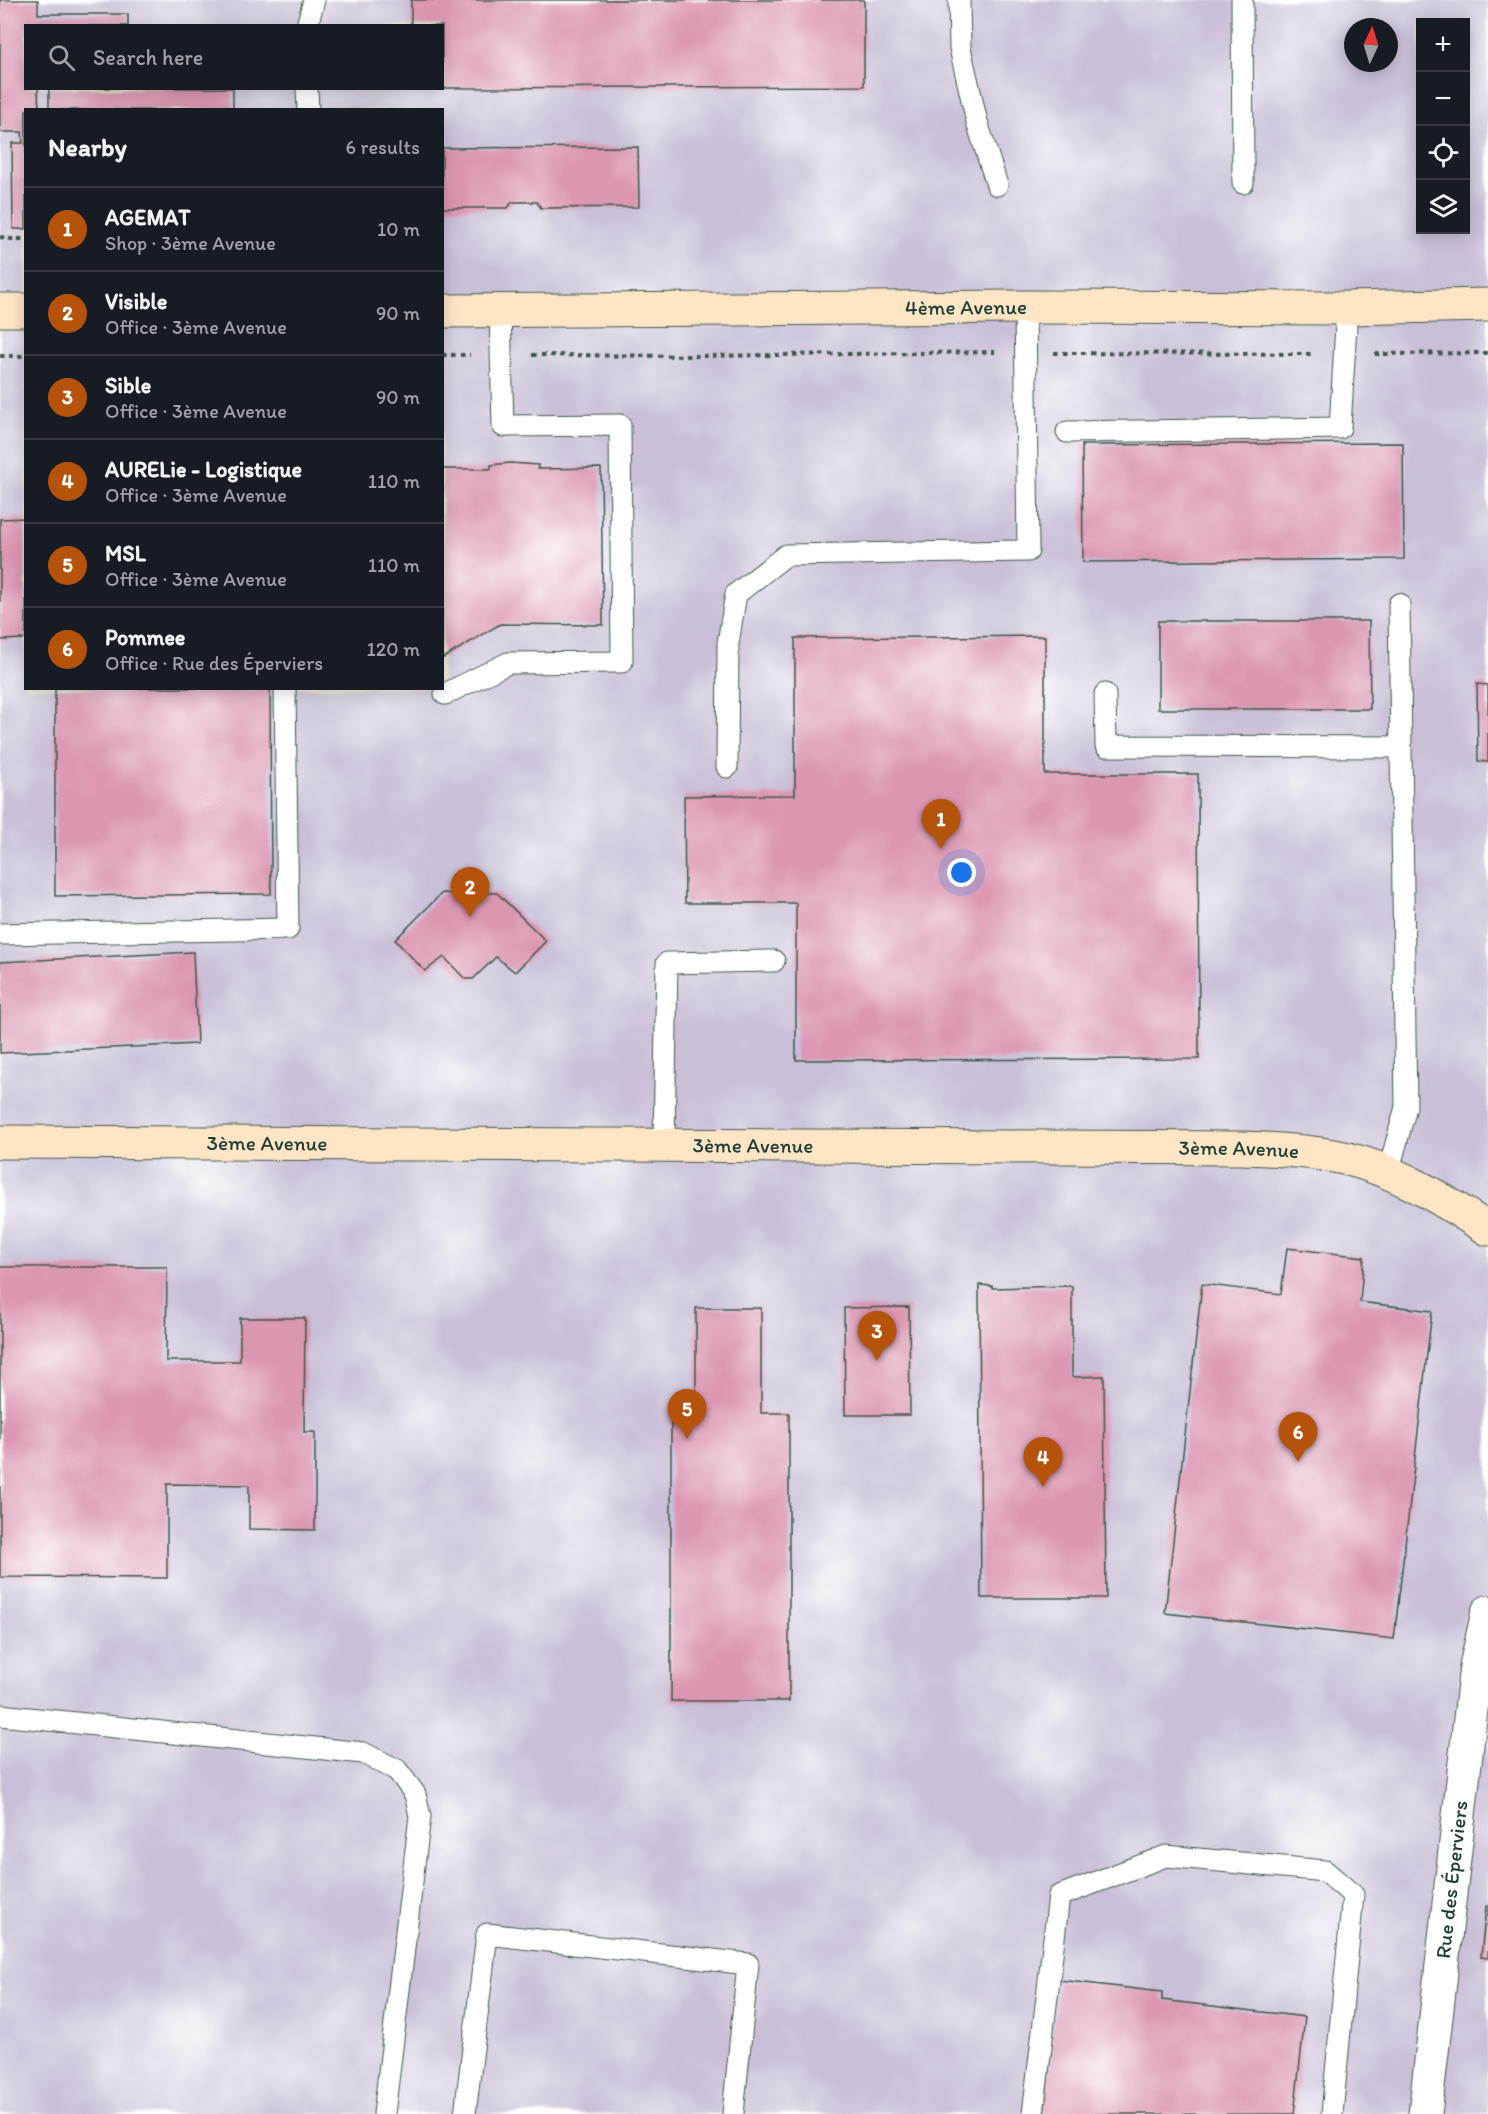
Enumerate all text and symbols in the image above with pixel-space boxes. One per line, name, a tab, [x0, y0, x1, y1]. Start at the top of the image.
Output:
north arrow	[1344, 18, 1398, 72]
map controls	[1416, 18, 1470, 234]
button: +	[1416, 18, 1470, 72]
search box	[24, 24, 444, 90]
icon: search	[45, 41, 78, 74]
text: Search here	[93, 44, 203, 71]
button: −	[1416, 72, 1470, 126]
button: locate	[1416, 126, 1470, 180]
text: Nearby	[48, 131, 127, 163]
text: 6 results	[346, 135, 420, 159]
button: layers	[1416, 180, 1470, 234]
text: AGEMAT	[105, 204, 191, 231]
text: 1	[63, 217, 72, 241]
text: 10 m	[377, 217, 420, 241]
text: Shop · 3ème Avenue	[105, 231, 276, 255]
text: Visible	[105, 288, 167, 315]
street label: 4ème Avenue	[905, 294, 1027, 320]
text: 2	[62, 301, 73, 325]
text: 90 m	[376, 301, 420, 325]
text: Office · 3ème Avenue	[105, 315, 287, 339]
text: Sible	[105, 372, 151, 399]
text: 3	[62, 385, 73, 409]
text: 90 m	[376, 385, 420, 409]
text: Office · 3ème Avenue	[105, 399, 287, 423]
text: AURELie - Logistique	[105, 456, 302, 483]
text: 4	[61, 469, 74, 493]
text: 110 m	[368, 469, 420, 493]
text: Office · 3ème Avenue	[105, 483, 287, 507]
text: MSL	[105, 540, 146, 567]
text: 5	[62, 553, 73, 577]
text: 110 m	[368, 553, 420, 577]
text: Office · 3ème Avenue	[105, 567, 287, 591]
text: Pommee	[105, 624, 185, 651]
text: 6	[62, 637, 73, 661]
text: 120 m	[367, 637, 420, 661]
text: Office · Rue des Éperviers	[105, 651, 323, 675]
pin: 1	[922, 800, 960, 849]
your location	[947, 858, 976, 887]
pin: 2	[450, 868, 490, 917]
street label: 3ème Avenue	[207, 1130, 327, 1156]
street label: 3ème Avenue	[693, 1132, 813, 1158]
street label: 3ème Avenue	[1179, 1135, 1300, 1163]
pin: 3	[858, 1312, 896, 1361]
pin: 5	[668, 1390, 706, 1439]
pin: 6	[1278, 1412, 1318, 1462]
pin: 4	[1024, 1438, 1062, 1487]
street label: Rue des Éperviers	[1430, 1799, 1473, 1960]

